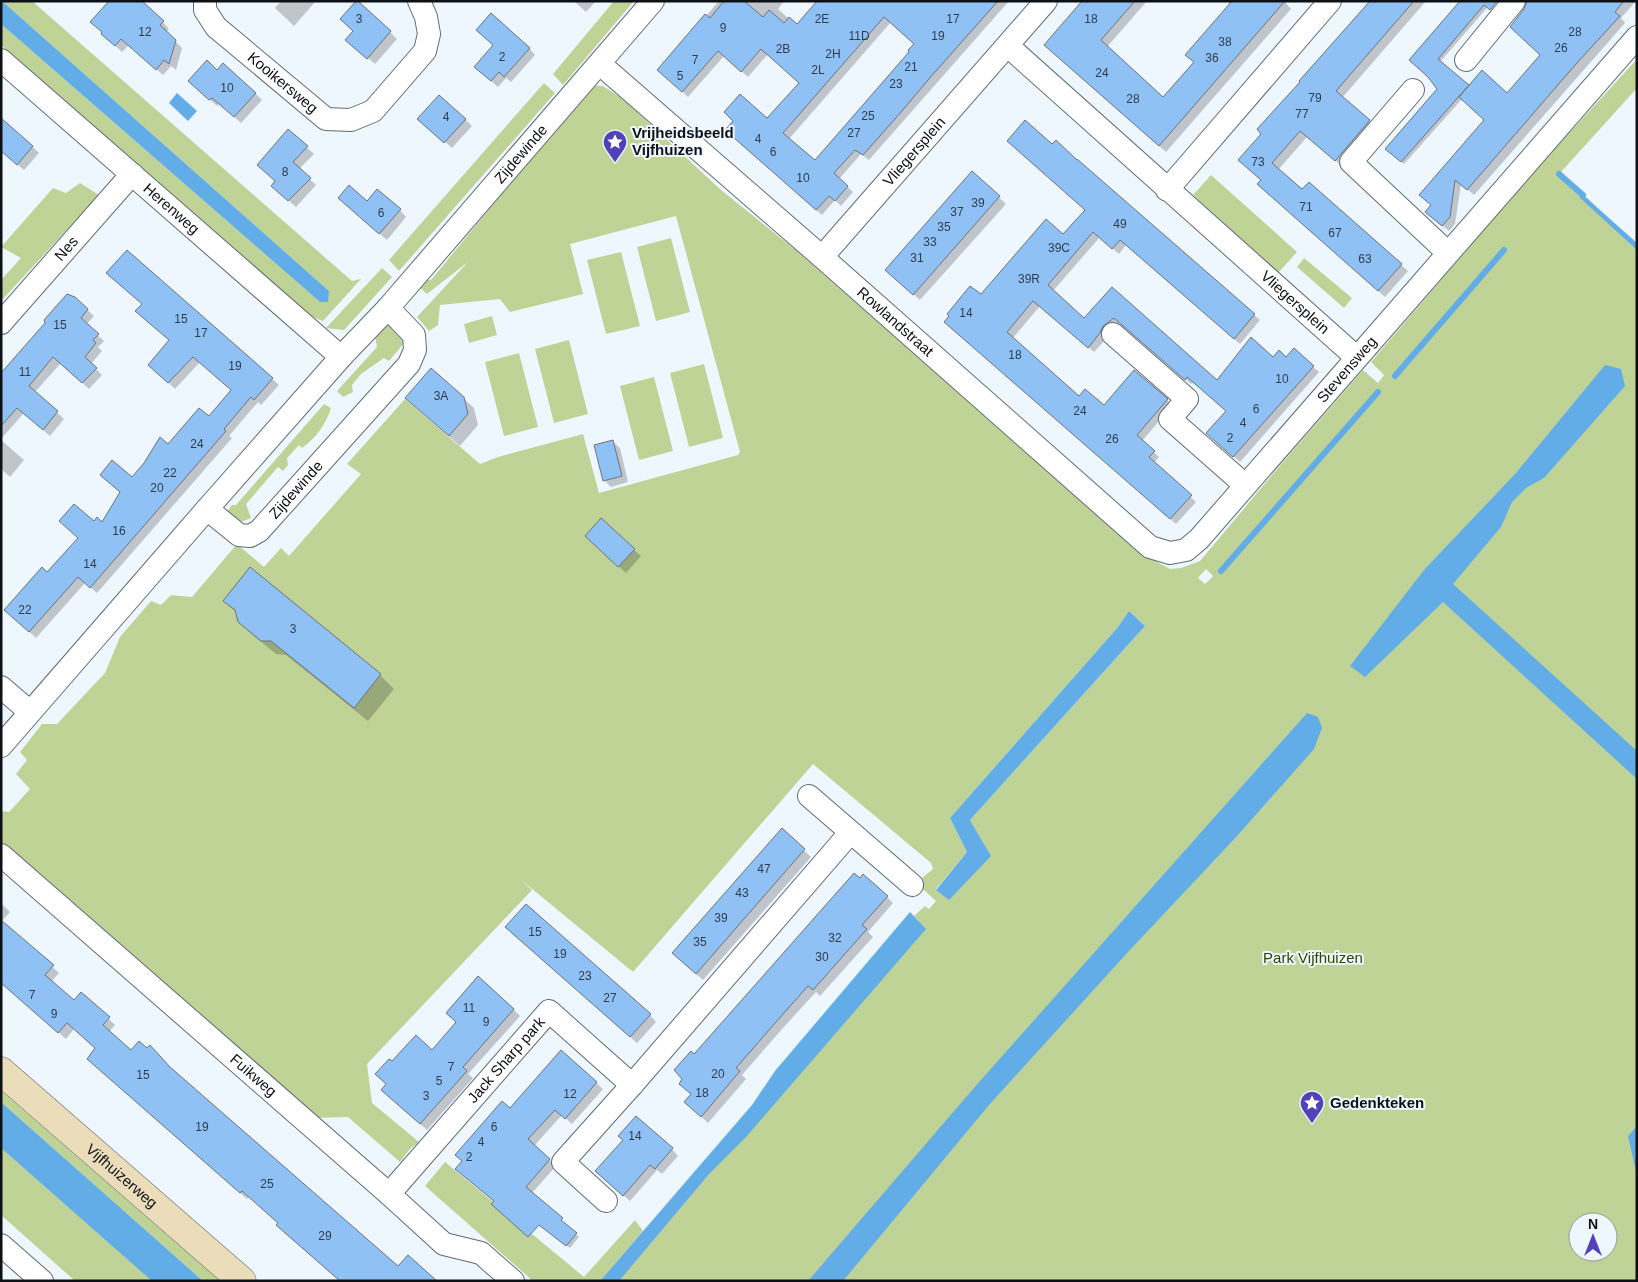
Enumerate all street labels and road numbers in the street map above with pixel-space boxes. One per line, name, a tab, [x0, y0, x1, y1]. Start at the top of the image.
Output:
street label: Kooikersweg	[244, 48, 321, 116]
street label: Vliegersplein	[879, 113, 949, 189]
street label: Zijdewinde	[491, 121, 550, 186]
street label: Herenweg	[140, 179, 203, 237]
street label: Nes	[51, 233, 81, 264]
street label: Vliegersplein	[1258, 267, 1333, 337]
street label: Rowlandstraat	[854, 283, 938, 360]
street label: Stevensweg	[1313, 333, 1380, 406]
street label: Zijdewinde	[265, 457, 326, 522]
street label: Jack Sharp park	[464, 1013, 548, 1106]
street label: Fuikweg	[227, 1050, 280, 1100]
street label: Vijfhuizerweg	[83, 1140, 161, 1211]

